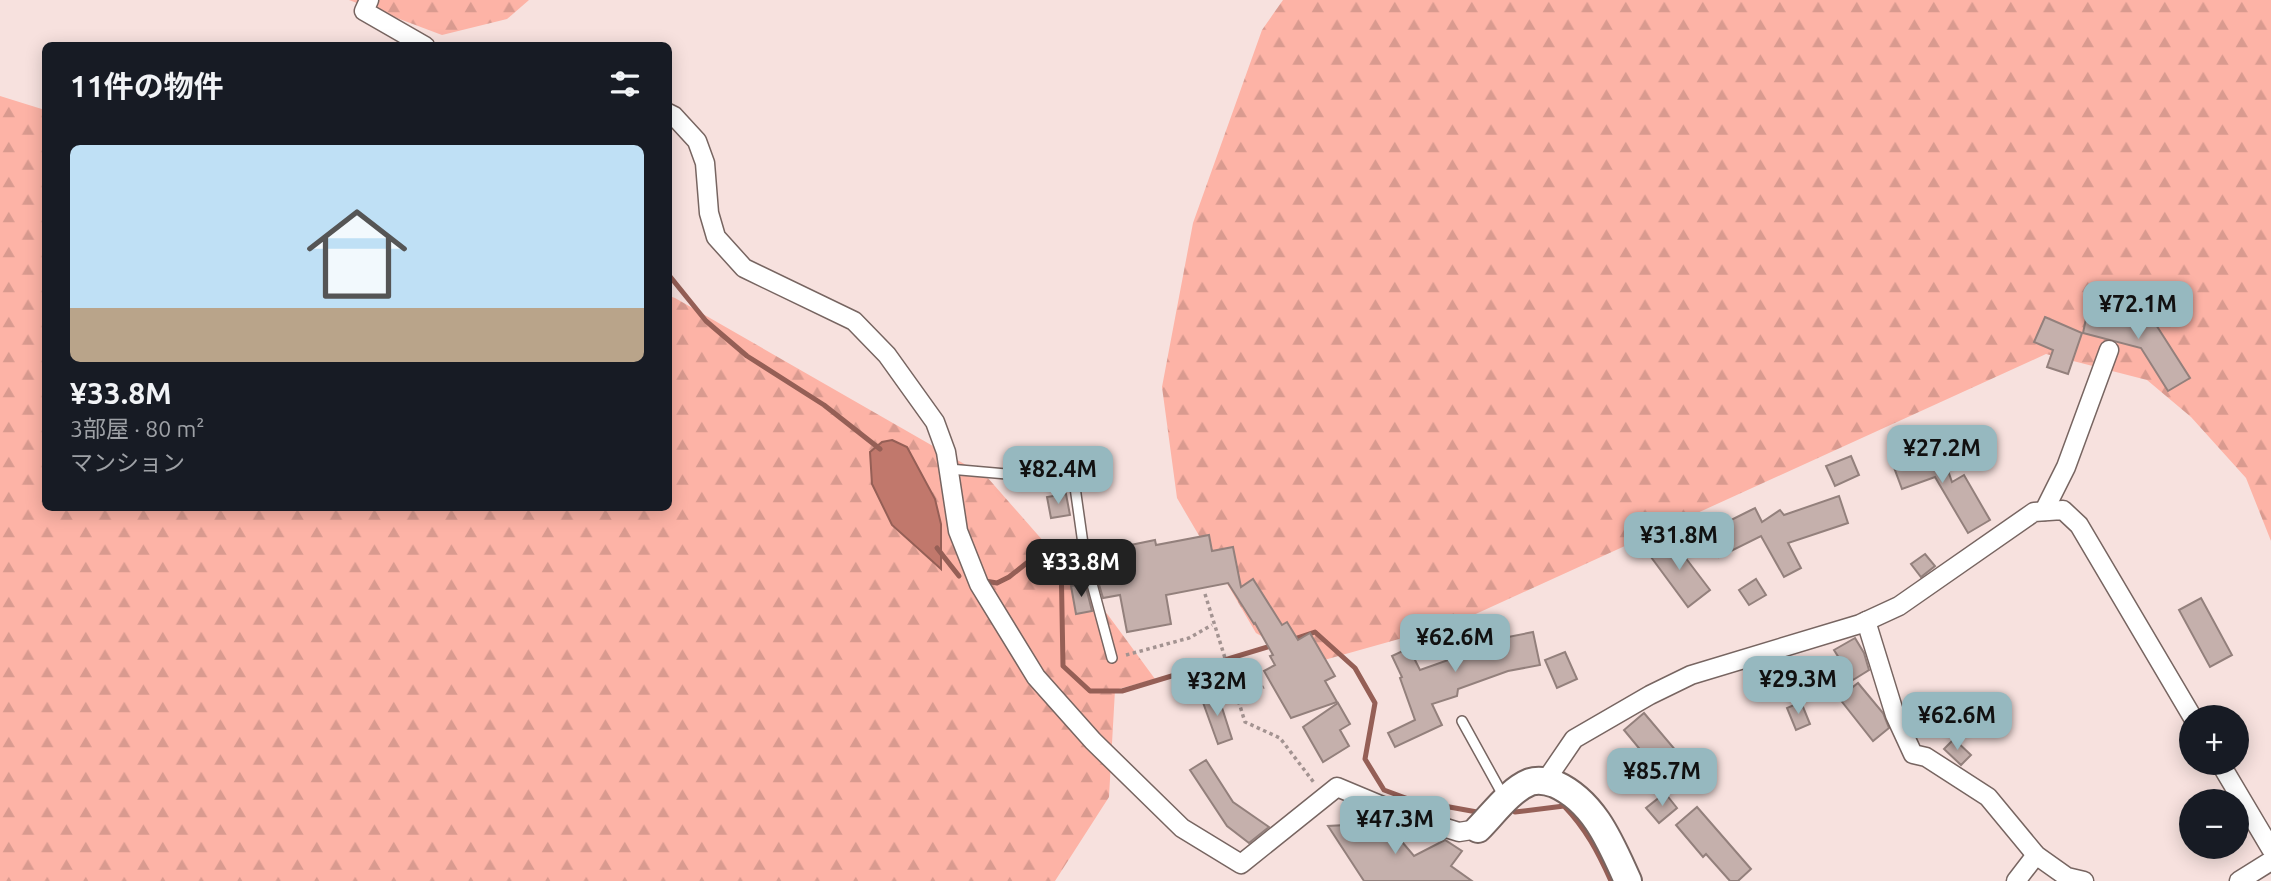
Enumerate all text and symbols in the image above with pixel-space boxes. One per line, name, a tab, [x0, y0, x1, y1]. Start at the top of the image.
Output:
icon: filters	[606, 65, 644, 103]
text: 11件の物件	[70, 69, 224, 103]
icon: home	[294, 191, 420, 317]
pin: ¥72.1M	[2081, 282, 2195, 341]
text: ¥72.1M	[2099, 291, 2177, 316]
text: ¥33.8M	[70, 376, 172, 410]
text: 3部屋 · 80 m²	[70, 416, 204, 441]
pin: ¥27.2M	[1885, 426, 1999, 485]
text: ¥27.2M	[1903, 435, 1981, 460]
pin: ¥82.4M	[1001, 447, 1115, 506]
text: マンション	[70, 450, 185, 475]
text: ¥82.4M	[1019, 456, 1097, 481]
pin: ¥31.8M	[1622, 512, 1736, 572]
text: ¥31.8M	[1640, 522, 1718, 547]
pin: ¥33.8M	[1024, 540, 1138, 599]
text: ¥33.8M	[1042, 549, 1120, 574]
pin: ¥62.6M	[1398, 614, 1512, 674]
text: ¥62.6M	[1416, 624, 1494, 649]
pin: ¥29.3M	[1741, 656, 1855, 716]
pin: ¥32M	[1176, 658, 1258, 718]
text: ¥29.3M	[1759, 666, 1837, 691]
text: ¥32M	[1187, 668, 1247, 693]
pin: ¥62.6M	[1900, 692, 2014, 752]
text: ¥62.6M	[1918, 702, 1996, 727]
map controls	[2179, 705, 2249, 859]
button: +	[2179, 705, 2249, 775]
pin: ¥85.7M	[1605, 748, 1719, 808]
text: ¥85.7M	[1623, 758, 1701, 783]
button: −	[2179, 789, 2249, 859]
pin: ¥47.3M	[1338, 796, 1452, 856]
text: ¥47.3M	[1356, 806, 1434, 831]

